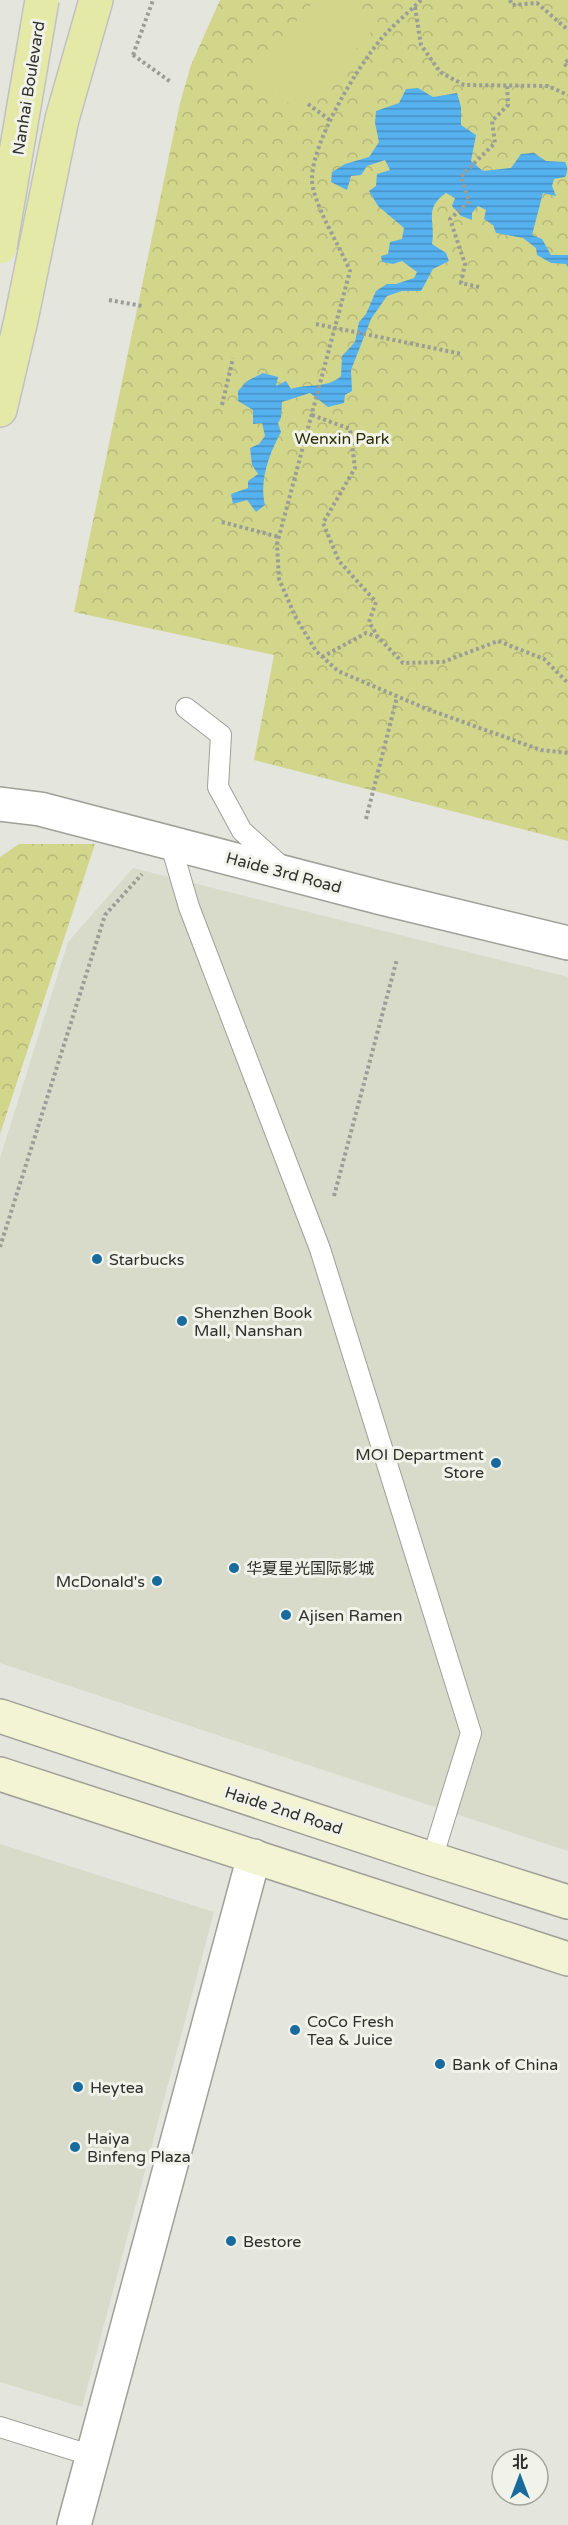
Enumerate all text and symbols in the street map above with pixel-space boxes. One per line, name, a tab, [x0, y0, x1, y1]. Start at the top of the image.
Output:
street label: Nanhai Boulevard	[9, 20, 49, 157]
park label: Wenxin Park	[295, 429, 390, 449]
street label: Haide 3rd Road	[224, 848, 344, 898]
place label: Starbucks	[109, 1250, 184, 1270]
marker: Starbucks	[90, 1252, 104, 1266]
place label: Shenzhen Book Mall, Nanshan	[194, 1303, 312, 1341]
marker: Shenzhen Book Mall, Nanshan	[175, 1314, 189, 1328]
place label: MOI Department Store	[355, 1445, 484, 1483]
marker: MOI Department Store	[489, 1456, 503, 1470]
place label: 华夏星光国际影城	[246, 1559, 374, 1579]
marker: 华夏星光国际影城	[227, 1561, 241, 1575]
place label: McDonald's	[56, 1572, 145, 1592]
marker: McDonald's	[150, 1574, 164, 1588]
place label: Ajisen Ramen	[298, 1606, 402, 1626]
marker: Ajisen Ramen	[279, 1608, 293, 1622]
street label: Haide 2nd Road	[222, 1782, 345, 1839]
place label: CoCo Fresh Tea & Juice	[307, 2012, 394, 2050]
marker: CoCo Fresh Tea & Juice	[288, 2023, 302, 2037]
place label: Bank of China	[452, 2055, 558, 2075]
marker: Bank of China	[433, 2057, 447, 2071]
place label: Heytea	[90, 2078, 144, 2098]
marker: Heytea	[71, 2080, 85, 2094]
place label: Haiya Binfeng Plaza	[87, 2129, 191, 2167]
marker: Haiya Binfeng Plaza	[68, 2140, 82, 2154]
place label: Bestore	[243, 2232, 301, 2252]
marker: Bestore	[224, 2234, 238, 2248]
north arrow	[490, 2447, 550, 2507]
text: 北	[512, 2453, 528, 2473]

